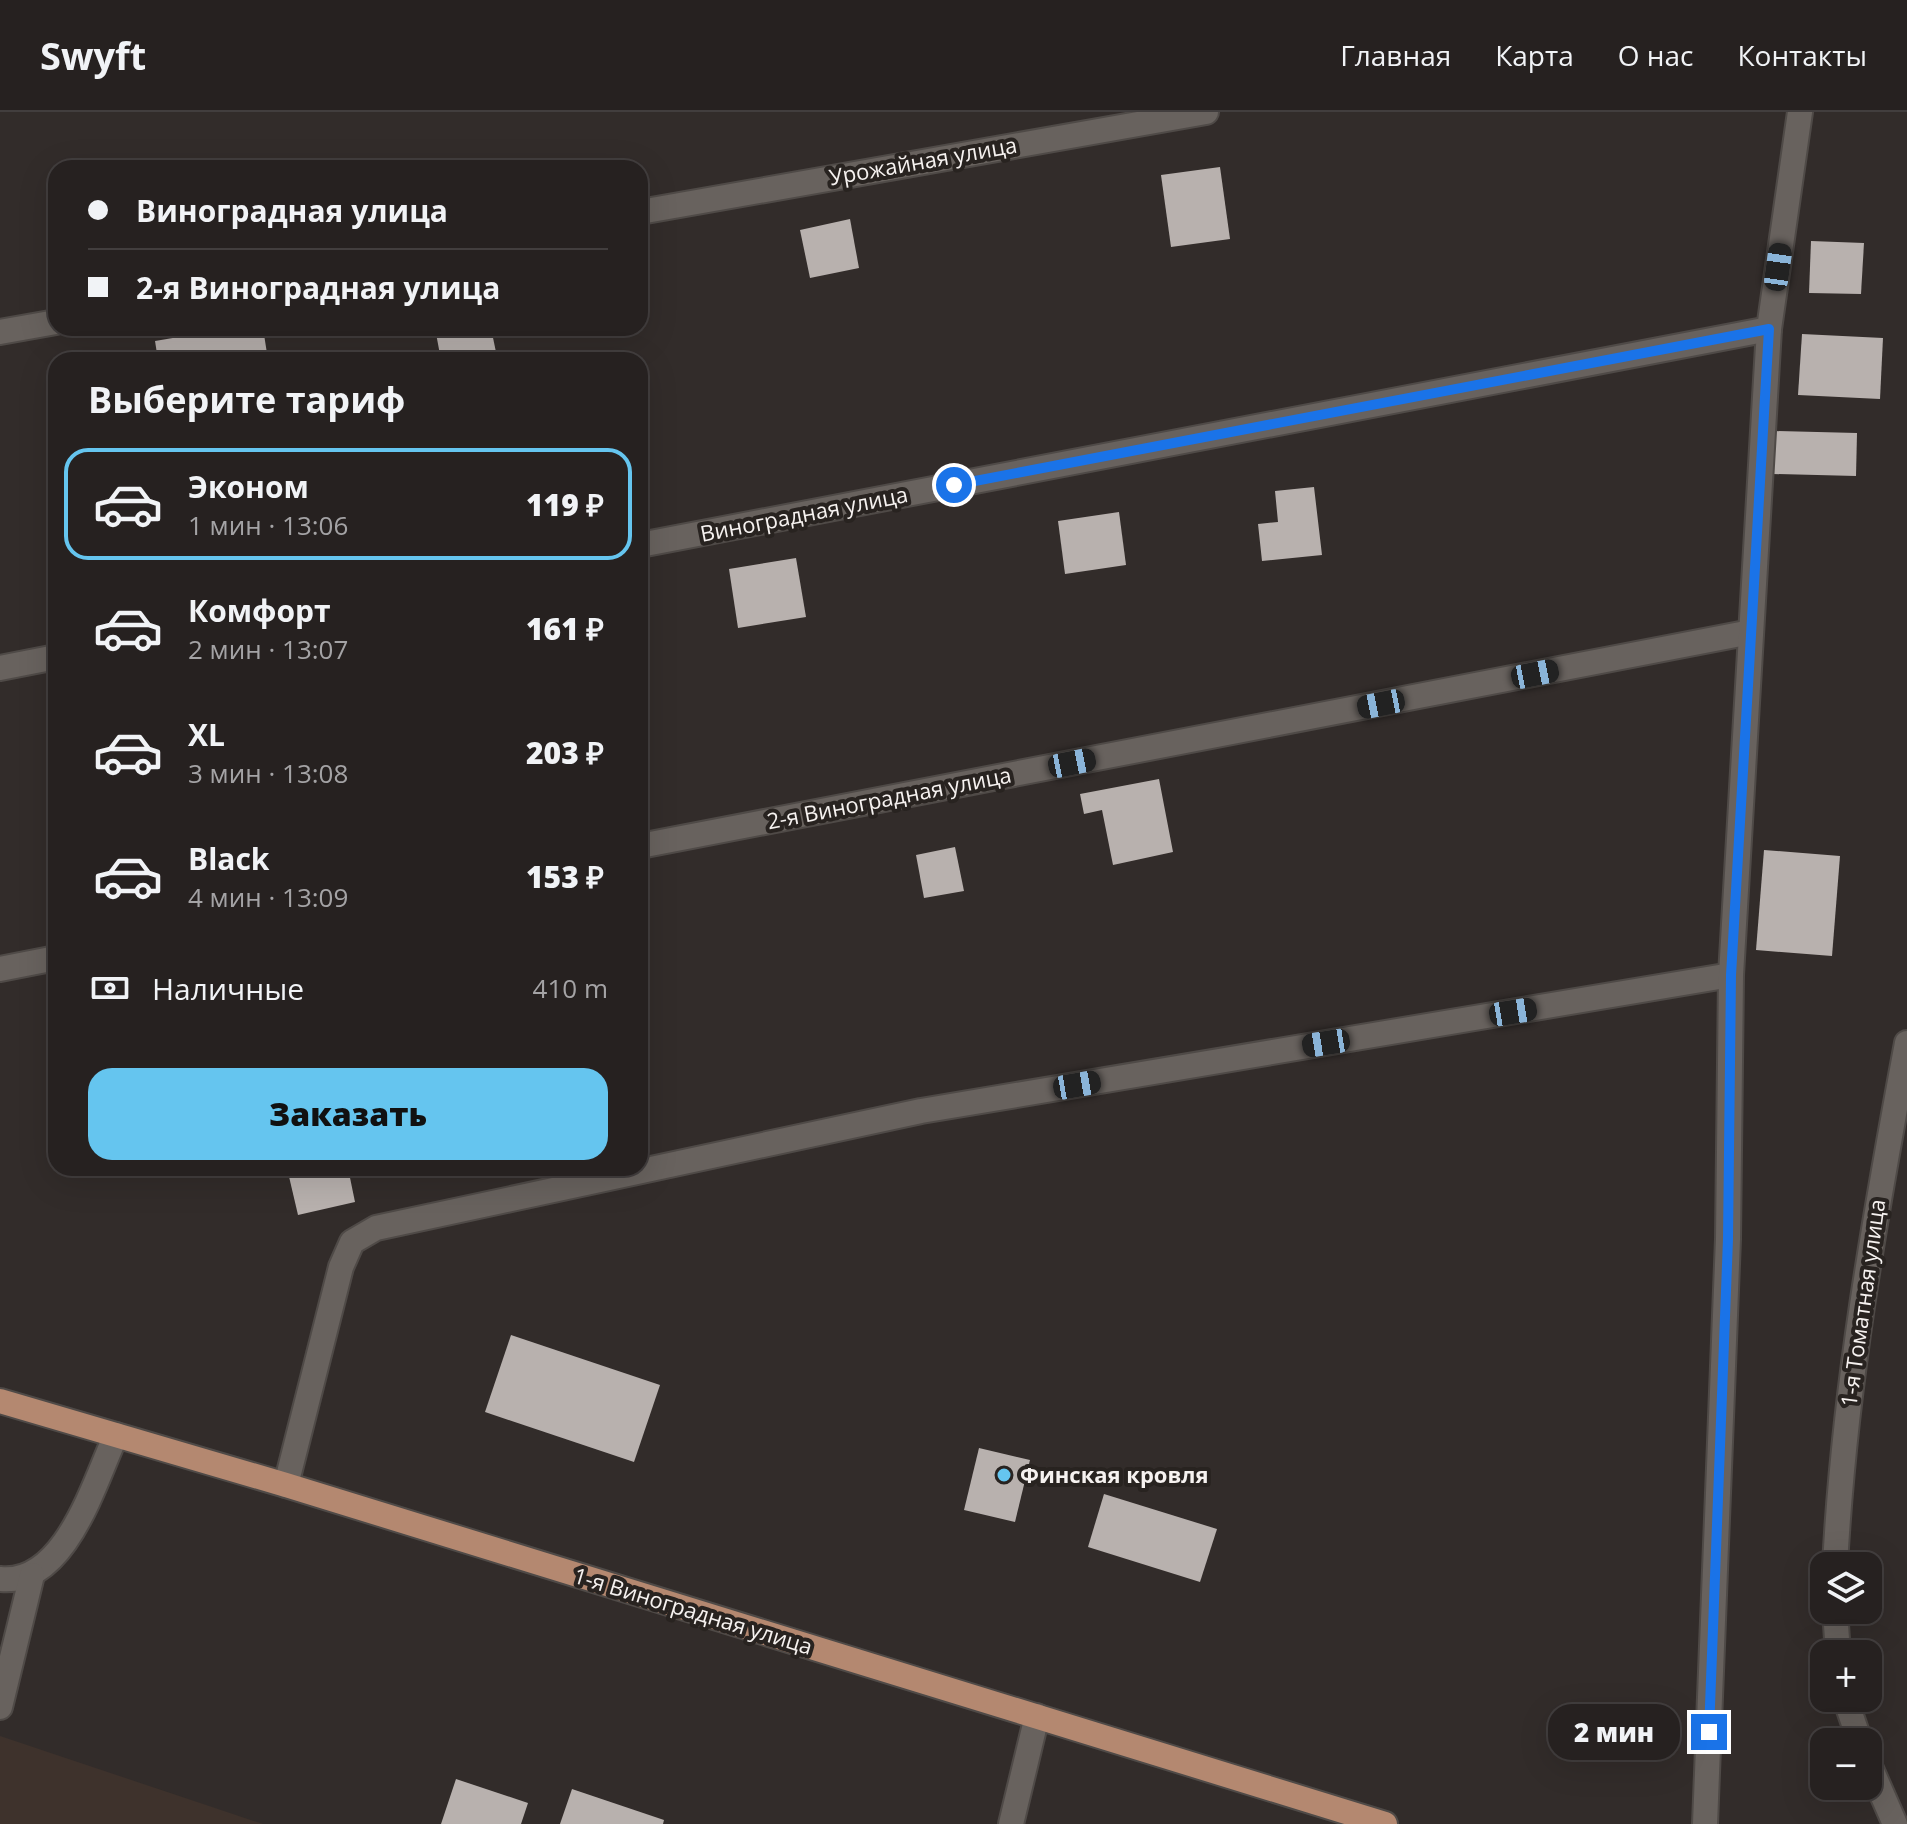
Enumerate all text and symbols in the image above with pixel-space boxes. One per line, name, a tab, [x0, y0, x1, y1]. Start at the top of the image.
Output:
text: Swyft	[40, 29, 146, 81]
text: Главная	[1340, 36, 1451, 74]
text: Карта	[1495, 36, 1574, 74]
text: О нас	[1618, 36, 1693, 74]
text: Контакты	[1737, 36, 1867, 74]
street label: Урожайная улица	[827, 129, 1019, 191]
text: Виноградная улица	[136, 190, 448, 231]
car	[1763, 242, 1793, 292]
text: 2-я Виноградная улица	[136, 267, 500, 308]
text: Выберите тариф	[88, 375, 405, 424]
text: Эконом	[188, 466, 309, 507]
route start	[936, 467, 972, 503]
icon: car	[92, 468, 164, 540]
street label: Виноградная улица	[697, 478, 910, 548]
text: 119 ₽	[526, 484, 604, 525]
text: 1 мин · 13:06	[188, 507, 348, 543]
text: Комфорт	[188, 590, 331, 631]
icon: car	[92, 592, 164, 664]
text: 161 ₽	[526, 608, 604, 649]
text: 2 мин · 13:07	[188, 631, 348, 667]
car	[1509, 658, 1561, 690]
car	[1355, 688, 1407, 720]
text: XL	[188, 714, 225, 755]
icon: car	[92, 716, 164, 788]
text: 203 ₽	[526, 732, 604, 773]
car	[1046, 747, 1098, 779]
text: 3 мин · 13:08	[188, 755, 348, 791]
street label: 2-я Виноградная улица	[764, 759, 1014, 835]
text: Black	[188, 838, 269, 879]
icon: car	[92, 840, 164, 912]
text: 153 ₽	[526, 856, 604, 897]
text: 4 мин · 13:09	[188, 879, 348, 915]
icon: cash	[88, 966, 132, 1010]
text: Наличные	[152, 968, 304, 1009]
text: 410 m	[533, 970, 608, 1006]
car	[1487, 996, 1539, 1028]
car	[1300, 1027, 1352, 1059]
button: Заказать	[88, 1068, 608, 1160]
car	[1051, 1069, 1103, 1101]
street label: 1-я Томатная улица	[1833, 1197, 1891, 1409]
place label: Финская кровля	[1020, 1459, 1209, 1489]
marker: Финская кровля	[995, 1466, 1013, 1484]
map controls	[1810, 1552, 1882, 1800]
button: layers	[1810, 1552, 1882, 1624]
street label: 1-я Виноградная улица	[570, 1559, 816, 1661]
button: +	[1810, 1640, 1882, 1712]
callout: 2 мин	[1549, 1704, 1681, 1760]
text: 2 мин	[1574, 1714, 1654, 1750]
route end	[1691, 1714, 1727, 1750]
button: −	[1810, 1728, 1882, 1800]

